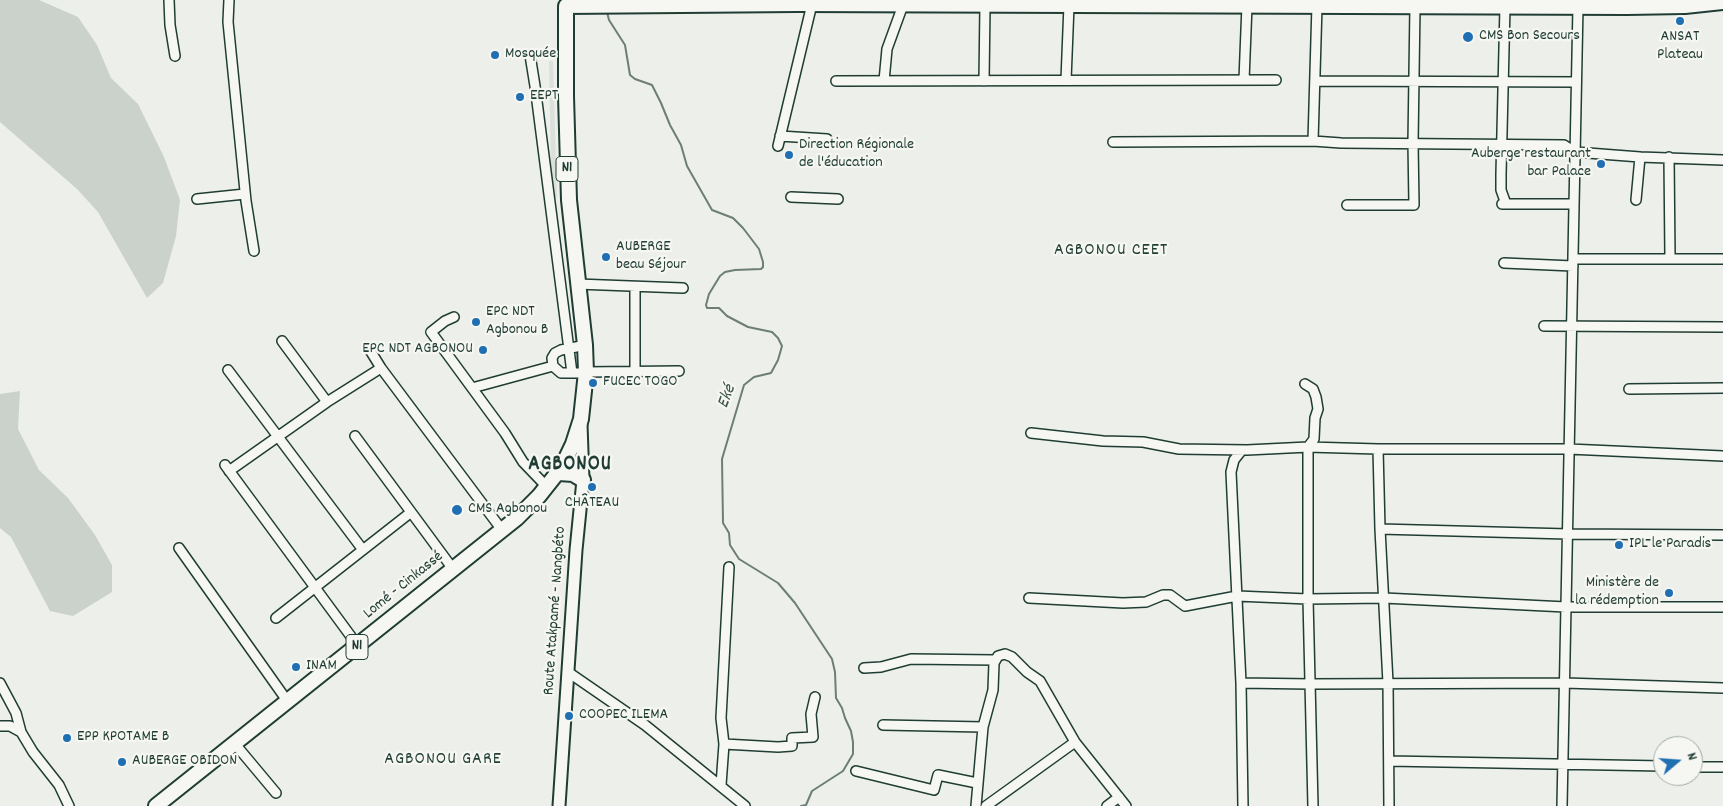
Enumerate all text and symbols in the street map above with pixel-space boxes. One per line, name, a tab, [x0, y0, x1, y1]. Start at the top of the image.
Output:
marker: ANSAT Plateau	[1674, 15, 1686, 27]
place label: CMS Bon Secours	[1479, 27, 1580, 47]
place label: ANSAT Plateau	[1657, 28, 1703, 66]
marker: CMS Bon Secours	[1461, 30, 1475, 44]
place label: Mosquée	[505, 45, 556, 65]
marker: Mosquée	[489, 49, 501, 61]
place label: EEPT	[530, 87, 558, 107]
marker: EEPT	[514, 91, 526, 103]
place label: Direction Régionale de l'éducation	[799, 136, 914, 174]
place label: Auberge restaurant bar Palace	[1471, 145, 1591, 183]
marker: Direction Régionale de l'éducation	[783, 149, 795, 161]
road number: N1	[556, 156, 578, 182]
marker: Auberge restaurant bar Palace	[1595, 158, 1607, 170]
place label: AUBERGE beau Séjour	[616, 238, 686, 276]
district label: AGBONOU CEET	[1052, 241, 1170, 263]
marker: AUBERGE beau Séjour	[600, 251, 612, 263]
place label: EPC NDT Agbonou B	[486, 303, 548, 341]
marker: EPC NDT Agbonou B	[470, 316, 482, 328]
place label: EPC NDT AGBONOU	[362, 340, 473, 360]
marker: EPC NDT AGBONOU	[477, 344, 489, 356]
place label: FUCEC TOGO	[603, 373, 677, 393]
marker: FUCEC TOGO	[587, 377, 599, 389]
water label: Eké	[714, 382, 742, 412]
district label: AGBONOU	[527, 453, 613, 479]
marker: CHÂTEAU	[586, 481, 598, 493]
place label: CHÂTEAU	[565, 494, 619, 514]
place label: CMS Agbonou	[468, 500, 547, 520]
marker: CMS Agbonou	[450, 503, 464, 517]
street label: Route Atakpamé - Nangbéto	[541, 526, 571, 696]
place label: IPL le Paradis	[1629, 535, 1711, 555]
marker: IPL le Paradis	[1613, 539, 1625, 551]
street label: Lomé - Cinkassé	[360, 548, 448, 624]
place label: Ministère de la rédemption	[1575, 574, 1659, 612]
marker: Ministère de la rédemption	[1663, 587, 1675, 599]
road number: N1	[346, 634, 368, 660]
place label: INAM	[306, 657, 337, 677]
marker: INAM	[290, 661, 302, 673]
place label: COOPEC ILEMA	[579, 706, 668, 726]
marker: COOPEC ILEMA	[563, 710, 575, 722]
place label: EPP KPOTAME B	[77, 728, 169, 748]
marker: EPP KPOTAME B	[61, 732, 73, 744]
north arrow	[1653, 736, 1703, 786]
district label: AGBONOU GARE	[383, 750, 503, 772]
text: N	[1681, 750, 1702, 763]
place label: AUBERGE OBIDON	[132, 752, 237, 772]
marker: AUBERGE OBIDON	[116, 756, 128, 768]

